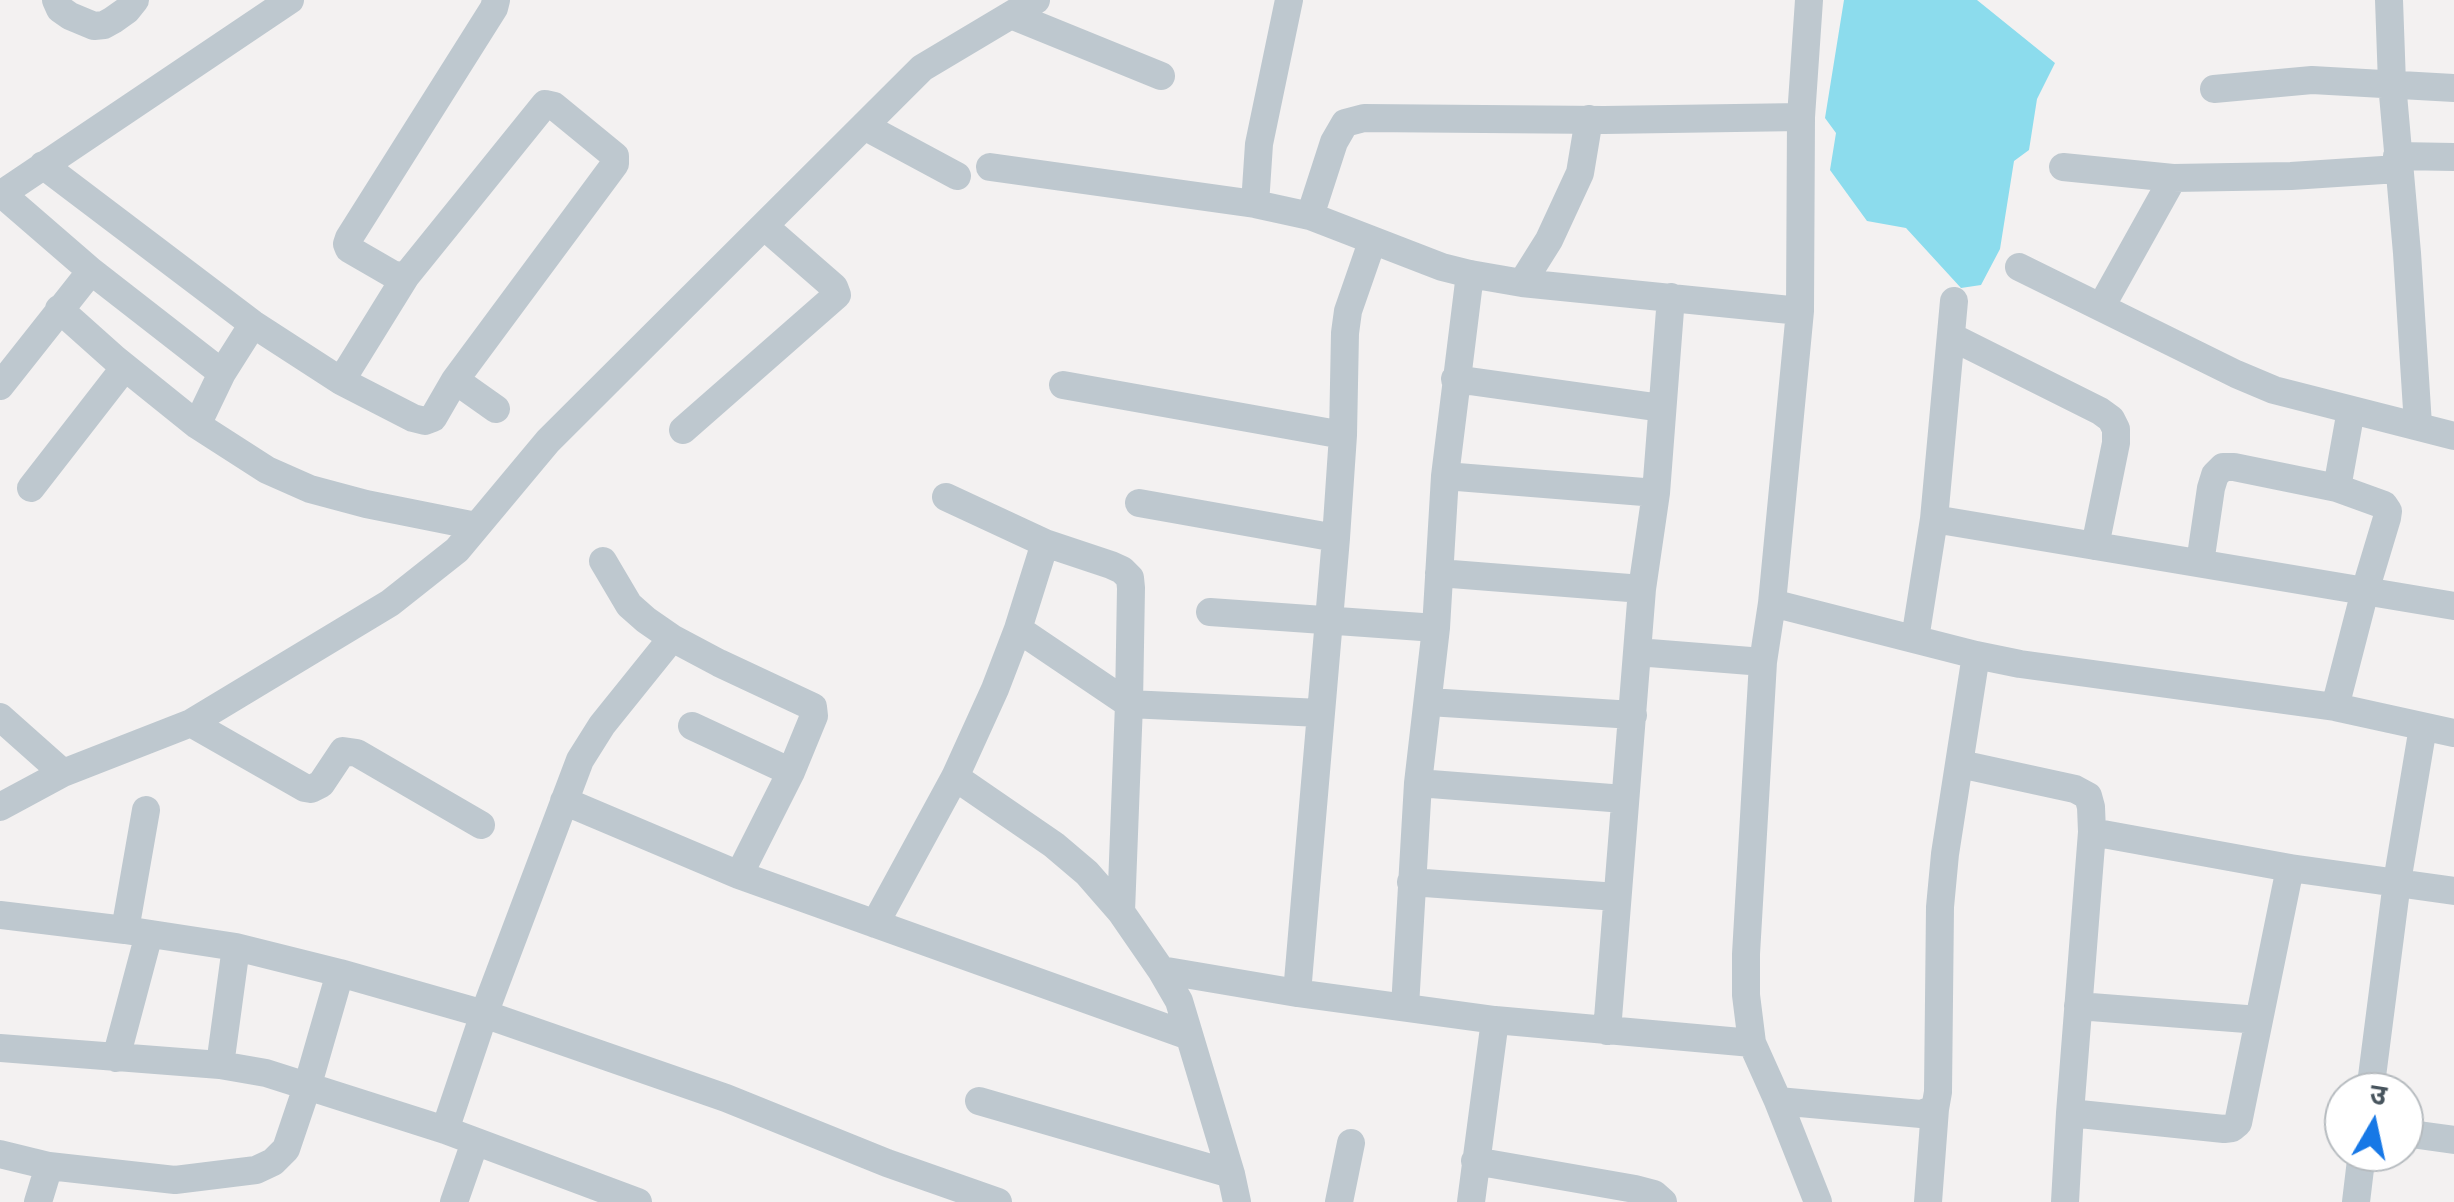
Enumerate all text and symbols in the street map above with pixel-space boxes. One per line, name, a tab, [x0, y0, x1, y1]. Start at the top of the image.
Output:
north arrow	[2324, 1072, 2424, 1172]
text: उ	[2368, 1076, 2389, 1112]

